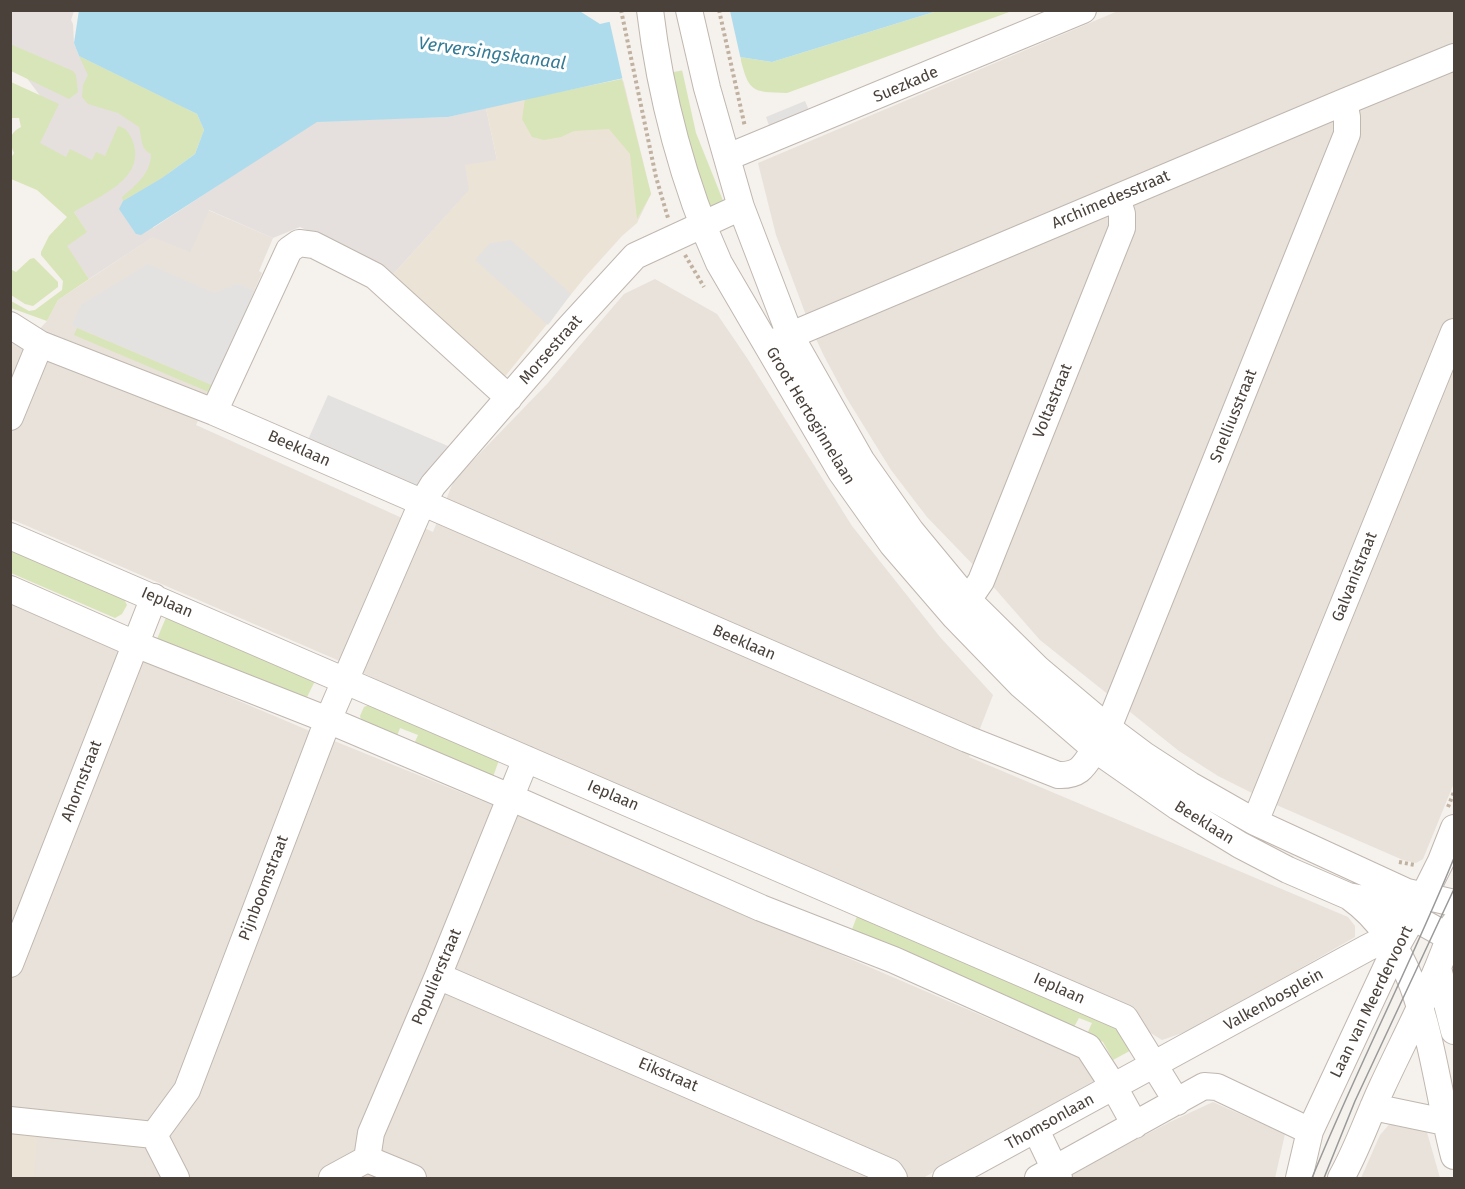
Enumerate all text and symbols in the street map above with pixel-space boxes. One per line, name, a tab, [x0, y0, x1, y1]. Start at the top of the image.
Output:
water label: Verversingskanaal	[417, 33, 567, 75]
street label: Suezkade	[871, 63, 941, 107]
street label: Archimedesstraat	[1049, 166, 1173, 234]
street label: Morsestraat	[516, 311, 586, 389]
street label: Groot Hertoginnelaan	[761, 344, 859, 488]
street label: Voltastraat	[1029, 361, 1077, 441]
street label: Snelliusstraat	[1207, 366, 1261, 466]
street label: Beeklaan	[265, 427, 333, 471]
street label: Galvanistraat	[1328, 529, 1382, 625]
street label: Ieplaan	[138, 584, 196, 622]
street label: Beeklaan	[710, 621, 778, 665]
street label: Ahornstraat	[58, 738, 106, 824]
street label: Ieplaan	[584, 777, 642, 815]
street label: Beeklaan	[1171, 797, 1237, 849]
street label: Pijnboomstraat	[235, 832, 293, 944]
street label: Laan van Meerdervoort	[1327, 923, 1417, 1081]
street label: Populierstraat	[408, 926, 466, 1028]
street label: Valkenbosplein	[1221, 965, 1327, 1035]
street label: Ieplaan	[1030, 969, 1088, 1009]
street label: Eikstraat	[635, 1054, 701, 1096]
street label: Thomsonlaan	[1002, 1090, 1098, 1154]

